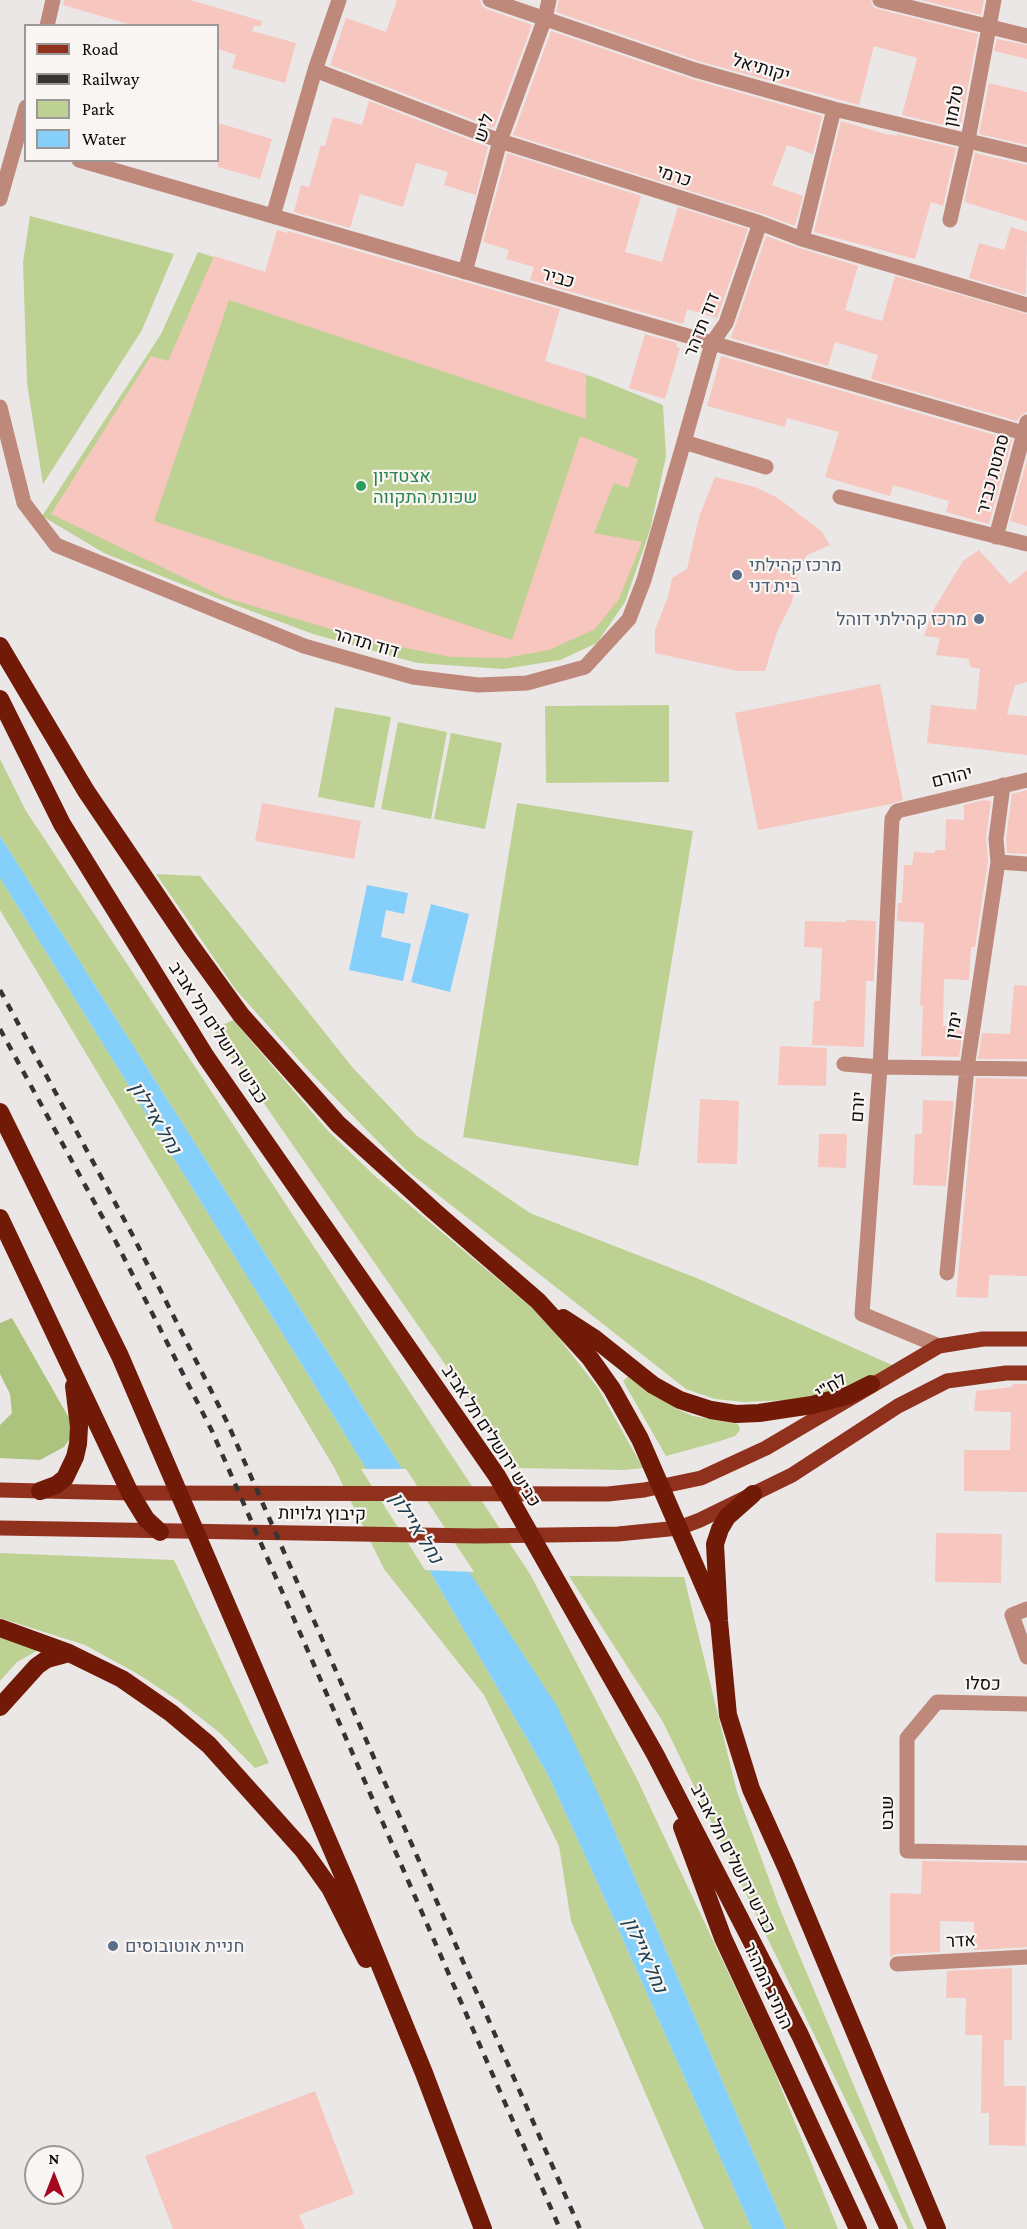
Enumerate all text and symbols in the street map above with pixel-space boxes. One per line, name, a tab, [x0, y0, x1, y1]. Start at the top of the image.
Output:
legend	[24, 24, 219, 162]
text: Road	[82, 39, 119, 59]
street label: יקותיאל	[729, 49, 793, 87]
text: Railway	[82, 69, 139, 89]
street label: טלמון	[939, 83, 969, 129]
text: Park	[82, 99, 114, 119]
street label: ליש	[469, 111, 499, 145]
text: Water	[82, 129, 126, 149]
street label: כרמי	[654, 160, 694, 192]
street label: כביר	[539, 263, 577, 293]
street label: דוד תדהר	[679, 290, 725, 360]
street label: סמטת כביר	[972, 432, 1014, 516]
place label: אצטדיון שכונת התקווה	[373, 465, 478, 508]
marker: אצטדיון שכונת התקווה	[354, 479, 368, 493]
place label: מרכז קהילתי בית דני	[749, 554, 842, 596]
marker: מרכז קהילתי בית דני	[730, 568, 744, 582]
place label: מרכז קהילתי דוהל	[836, 608, 967, 630]
marker: מרכז קהילתי דוהל	[972, 612, 986, 626]
street label: דוד תדהר	[331, 623, 401, 663]
street label: יהורם	[929, 761, 975, 793]
street label: כביש ירושלים תל אביב	[164, 958, 272, 1108]
street label: ימין	[941, 1010, 967, 1040]
water label: נחל איילון	[124, 1077, 186, 1159]
street label: יורם	[846, 1091, 870, 1123]
street label: כביש ירושלים תל אביב	[437, 1361, 545, 1511]
street label: לח"י	[811, 1368, 851, 1404]
water label: נחל איילון	[384, 1488, 448, 1568]
street label: קיבוץ גלויות	[278, 1502, 366, 1526]
street label: כסלו	[965, 1673, 1001, 1695]
street label: כביש ירושלים תל אביב	[686, 1780, 780, 1938]
street label: שבט	[876, 1796, 898, 1830]
water label: נחל איילון	[618, 1913, 672, 1997]
street label: אדר	[946, 1929, 976, 1953]
place label: חניית אוטובוסים	[125, 1935, 244, 1957]
marker: חניית אוטובוסים	[106, 1939, 120, 1953]
street label: הנתיב המהיר	[738, 1939, 798, 2033]
north arrow	[24, 2145, 84, 2205]
text: N	[49, 2150, 59, 2167]

